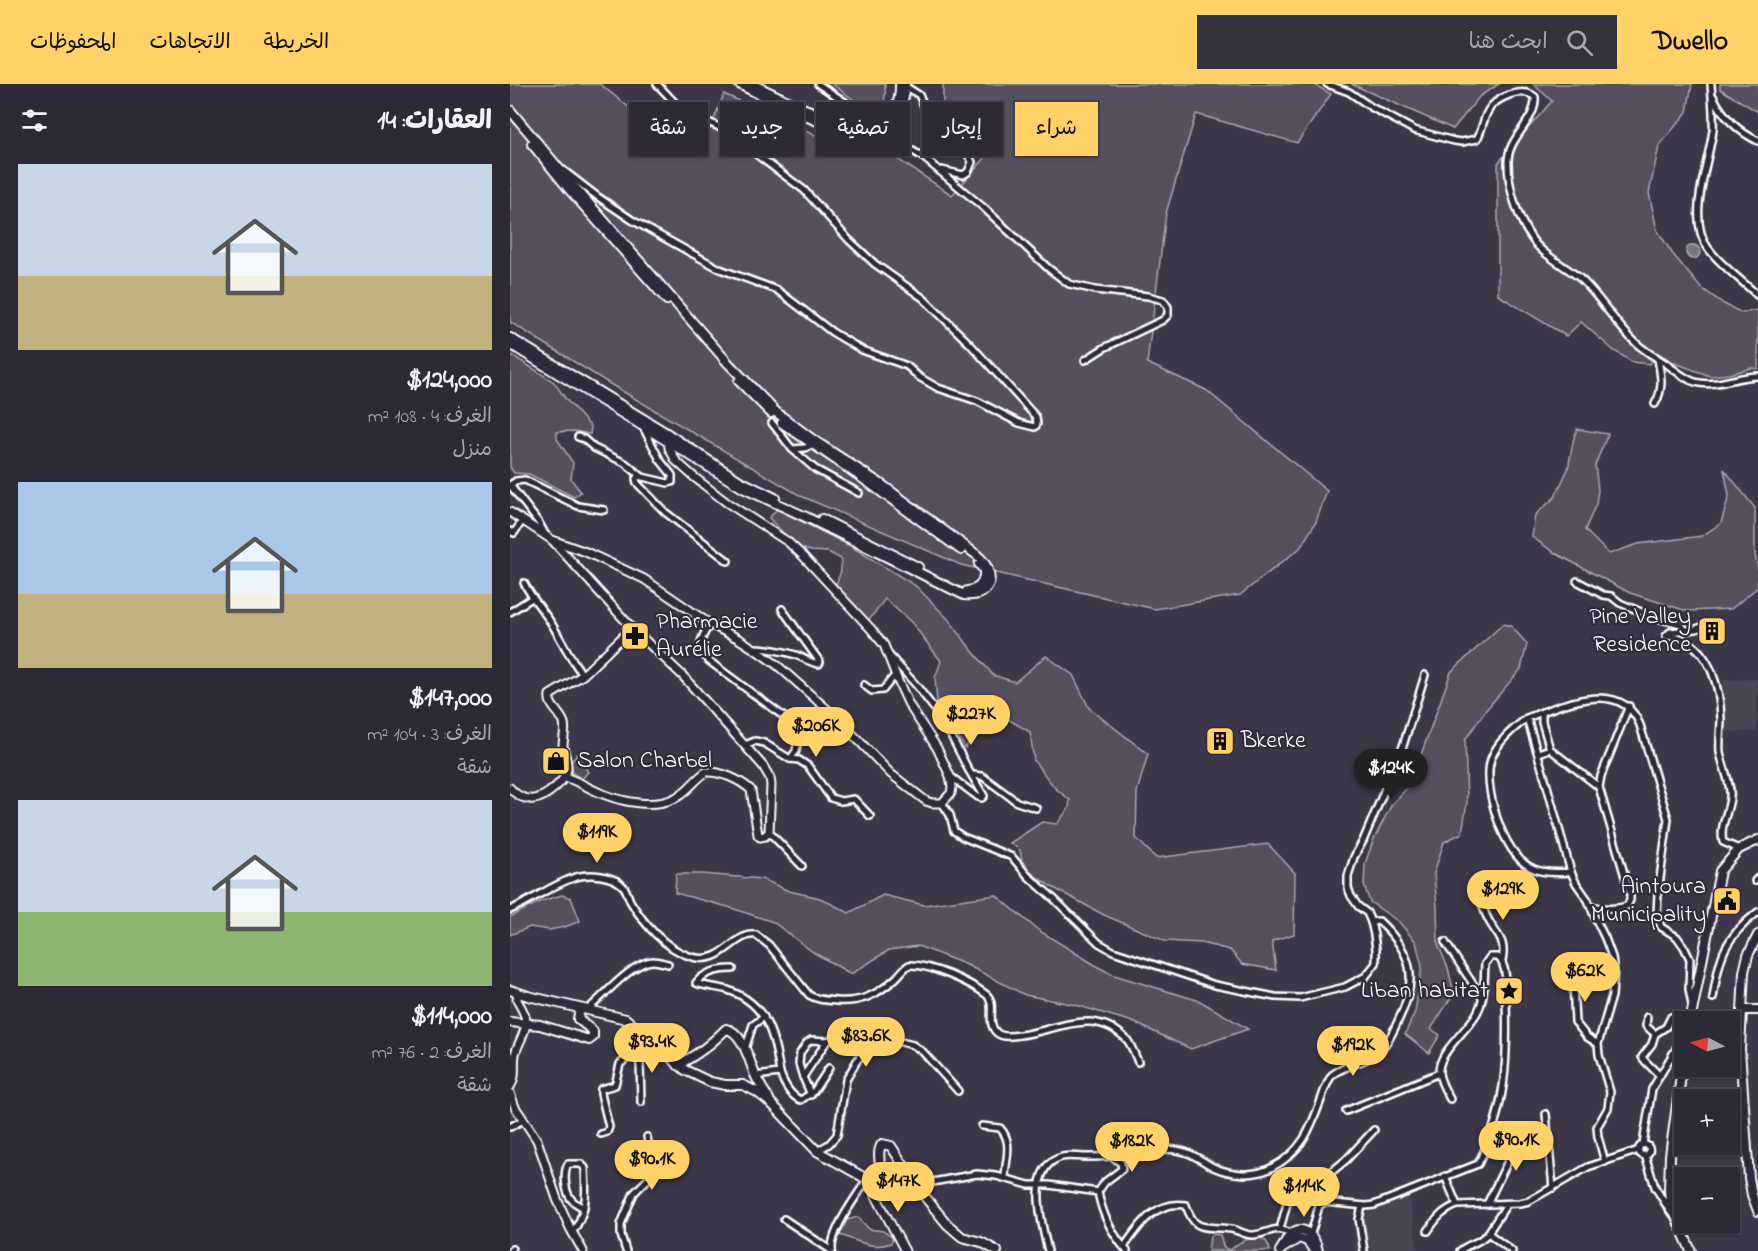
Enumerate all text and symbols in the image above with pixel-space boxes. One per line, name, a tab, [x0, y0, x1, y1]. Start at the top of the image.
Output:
search box	[1197, 15, 1617, 69]
text: Dwello	[1653, 22, 1728, 63]
icon: search	[1563, 26, 1596, 59]
text: ابحث هنا	[1469, 27, 1548, 59]
text: المحفوظات	[30, 28, 116, 58]
text: الاتجاهات	[149, 28, 231, 58]
text: الخريطة	[264, 28, 329, 58]
chip: شقة	[629, 102, 708, 156]
chip: جديد	[720, 102, 804, 156]
chip: تصفية	[816, 102, 910, 156]
chip: إيجار	[922, 102, 1003, 156]
chip: شراء	[1015, 102, 1098, 156]
text: العقارات: 14	[377, 103, 492, 141]
icon: filters	[18, 104, 51, 137]
icon: home	[201, 203, 309, 311]
text: $124,000	[406, 362, 492, 400]
text: الغرف: 4 · 108 m²	[368, 403, 492, 432]
text: منزل	[453, 436, 492, 465]
icon: home	[201, 521, 309, 629]
place label: Pine Valley Residence	[1589, 600, 1691, 663]
place label: Pharmacie Aurélie	[656, 605, 758, 668]
building icon: Pine Valley Residence	[1696, 615, 1728, 647]
pharmacy icon: Pharmacie Aurélie	[619, 620, 651, 652]
text: $147,000	[408, 680, 492, 718]
pin: $227K	[929, 695, 1013, 746]
text: $227K	[946, 700, 996, 729]
pin: $206K	[774, 707, 858, 758]
text: $206K	[791, 712, 841, 741]
text: الغرف: 3 · 104 m²	[367, 721, 492, 750]
place label: Bkerke	[1240, 724, 1306, 759]
building icon: Bkerke	[1204, 725, 1236, 757]
place label: Salon Charbel	[577, 744, 712, 779]
shop icon: Salon Charbel	[540, 745, 572, 777]
pin: $124K	[1349, 749, 1433, 800]
text: شقة	[457, 754, 492, 783]
text: $124K	[1368, 754, 1414, 783]
pin: $119K	[555, 813, 639, 864]
text: $119K	[577, 818, 617, 847]
icon: home	[201, 839, 309, 947]
pin: $129K	[1461, 870, 1545, 921]
place label: Aintoura Municipality	[1591, 870, 1706, 934]
text: $129K	[1481, 875, 1525, 904]
public building icon: Aintoura Municipality	[1711, 885, 1743, 917]
pin: $62K	[1549, 952, 1621, 1003]
text: $62K	[1565, 957, 1605, 986]
place label: Liban habitat	[1361, 974, 1488, 1009]
place icon: Liban habitat	[1493, 975, 1525, 1007]
text: $114,000	[411, 998, 492, 1036]
north arrow	[1674, 1011, 1740, 1077]
map controls	[1674, 1011, 1740, 1233]
pin: $83.6K	[817, 1017, 915, 1068]
text: $83.6K	[841, 1022, 891, 1051]
pin: $93.4K	[603, 1023, 701, 1074]
pin: $192K	[1311, 1026, 1395, 1077]
text: $93.4K	[628, 1028, 676, 1057]
text: $192K	[1331, 1031, 1375, 1060]
text: الغرف: 2 · 76 m²	[371, 1039, 492, 1068]
text: شقة	[457, 1072, 492, 1101]
button: +	[1674, 1089, 1740, 1155]
pin: $90.1K	[1467, 1121, 1565, 1172]
pin: $182K	[1090, 1122, 1174, 1173]
text: $90.1K	[1493, 1126, 1539, 1155]
text: $182K	[1109, 1127, 1155, 1156]
pin: $90.1K	[603, 1140, 701, 1191]
text: $90.1K	[629, 1145, 675, 1174]
pin: $147K	[856, 1162, 940, 1213]
text: $147K	[876, 1167, 920, 1196]
pin: $114K	[1262, 1167, 1346, 1218]
button: −	[1674, 1167, 1740, 1233]
text: $114K	[1283, 1172, 1325, 1201]

